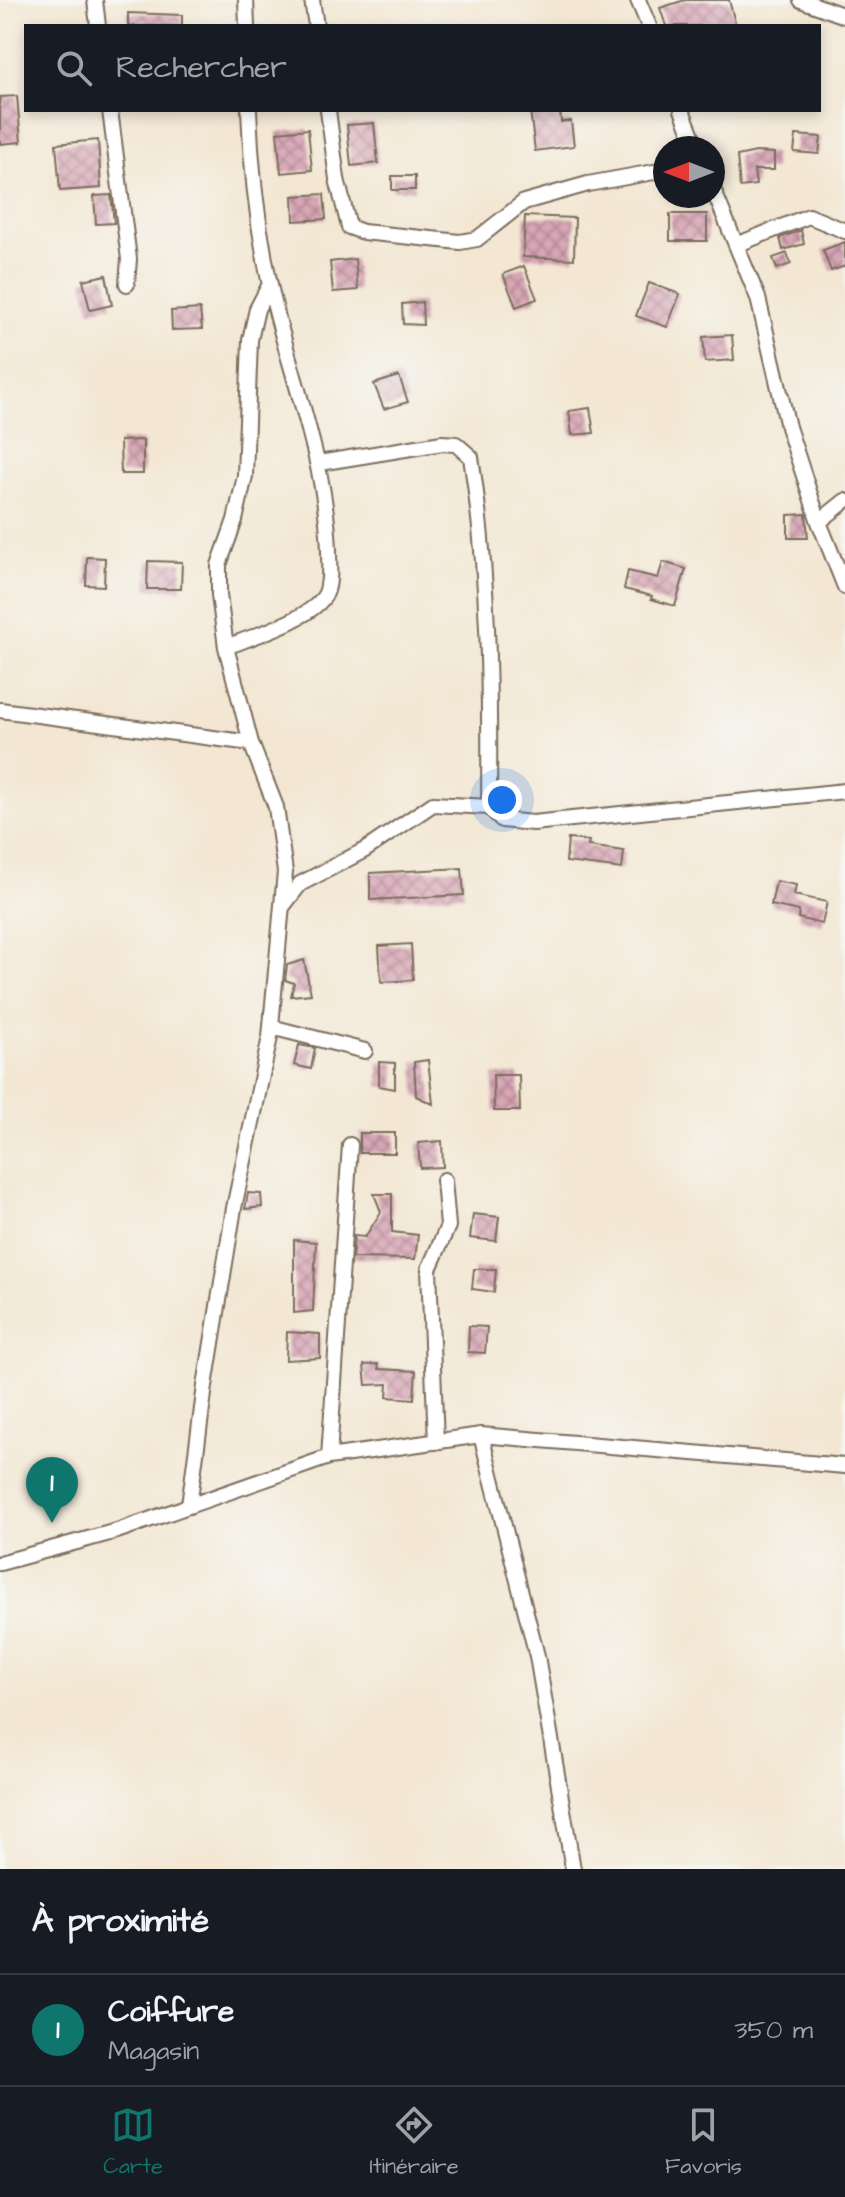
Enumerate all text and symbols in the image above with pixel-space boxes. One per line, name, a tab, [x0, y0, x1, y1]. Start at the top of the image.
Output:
search box	[24, 24, 821, 112]
icon: search	[52, 46, 96, 90]
text: Rechercher	[116, 47, 287, 89]
north arrow	[653, 136, 725, 208]
your location	[482, 780, 522, 820]
pin: 1	[26, 1457, 78, 1523]
text: À proximité	[32, 1897, 209, 1945]
text: Coiffure	[108, 1991, 234, 2033]
text: 1	[56, 2012, 60, 2048]
text: 350 m	[734, 2012, 813, 2048]
text: Magasin	[108, 2033, 199, 2069]
tab: Carte	[103, 2103, 163, 2182]
tab: Itinéraire	[369, 2103, 459, 2182]
tab: Favoris	[665, 2103, 742, 2182]

